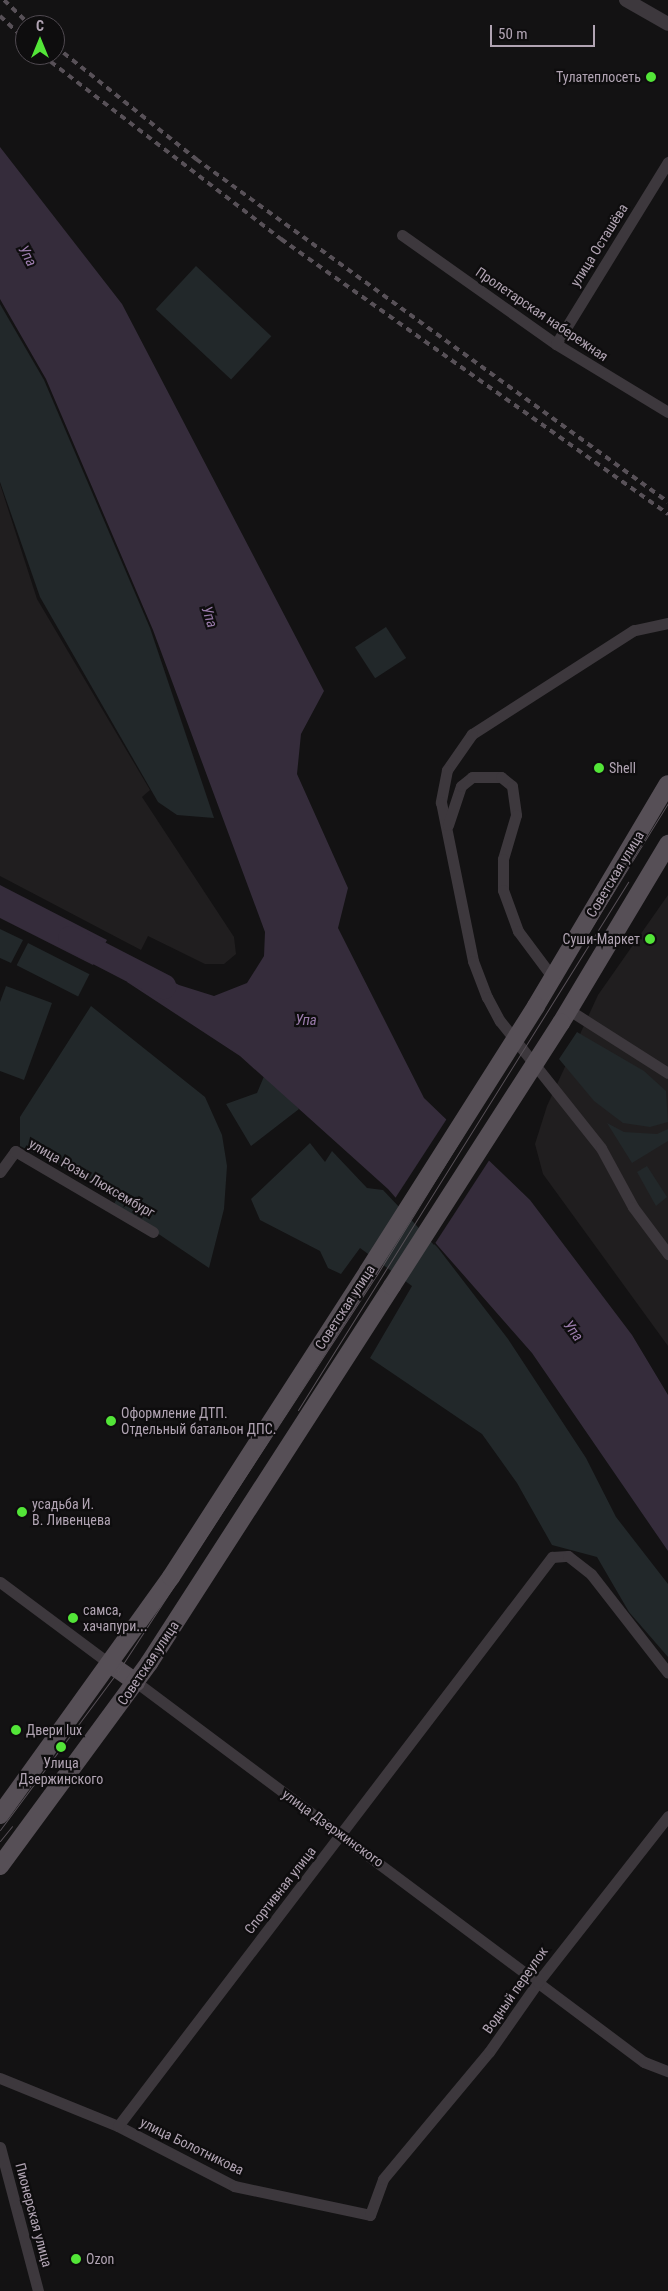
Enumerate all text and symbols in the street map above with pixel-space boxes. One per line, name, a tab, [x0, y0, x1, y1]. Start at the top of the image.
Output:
north arrow	[15, 15, 65, 65]
scale bar	[493, 15, 598, 47]
text: С	[36, 18, 44, 34]
text: 50 m	[498, 25, 528, 43]
place label: Тулатеплосеть	[556, 69, 641, 85]
marker: Тулатеплосеть	[645, 71, 657, 83]
street label: улица Осташёва	[567, 200, 631, 290]
water label: Упа	[14, 242, 40, 270]
street label: Пролетарская набережная	[473, 263, 611, 365]
water label: Упа	[197, 604, 221, 630]
place label: Shell	[609, 760, 636, 776]
marker: Shell	[593, 762, 605, 774]
street label: Советская улица	[583, 828, 647, 920]
place label: Суши-Маркет	[563, 931, 640, 947]
marker: Суши-Маркет	[644, 933, 656, 945]
water label: Упа	[295, 1012, 317, 1030]
street label: улица Розы Люксембург	[26, 1135, 158, 1221]
street label: Советская улица	[311, 1261, 379, 1353]
water label: Упа	[559, 1317, 587, 1345]
place label: Оформление ДТП. Отдельный батальон ДПС.	[121, 1405, 276, 1438]
marker: Оформление ДТП. Отдельный батальон ДПС.	[105, 1415, 117, 1427]
place label: усадьба И. В. Ливенцева	[32, 1496, 111, 1528]
marker: усадьба И. В. Ливенцева	[16, 1506, 28, 1518]
place label: самса, хачапури...	[83, 1602, 147, 1634]
marker: самса, хачапури...	[67, 1612, 79, 1624]
street label: Советская улица	[114, 1618, 182, 1708]
place label: Двери lux	[26, 1722, 82, 1738]
marker: Двери lux	[10, 1724, 22, 1736]
marker: Улица Дзержинского	[55, 1741, 67, 1753]
place label: Улица Дзержинского	[19, 1755, 103, 1788]
street label: улица Дзержинского	[279, 1785, 387, 1871]
street label: Спортивная улица	[241, 1843, 319, 1937]
street label: Водный переулок	[479, 1943, 551, 2037]
street label: улица Болотникова	[137, 2114, 247, 2178]
street label: Пионерская улица	[12, 2161, 56, 2269]
place label: Ozon	[86, 2251, 114, 2267]
marker: Ozon	[70, 2253, 82, 2265]

